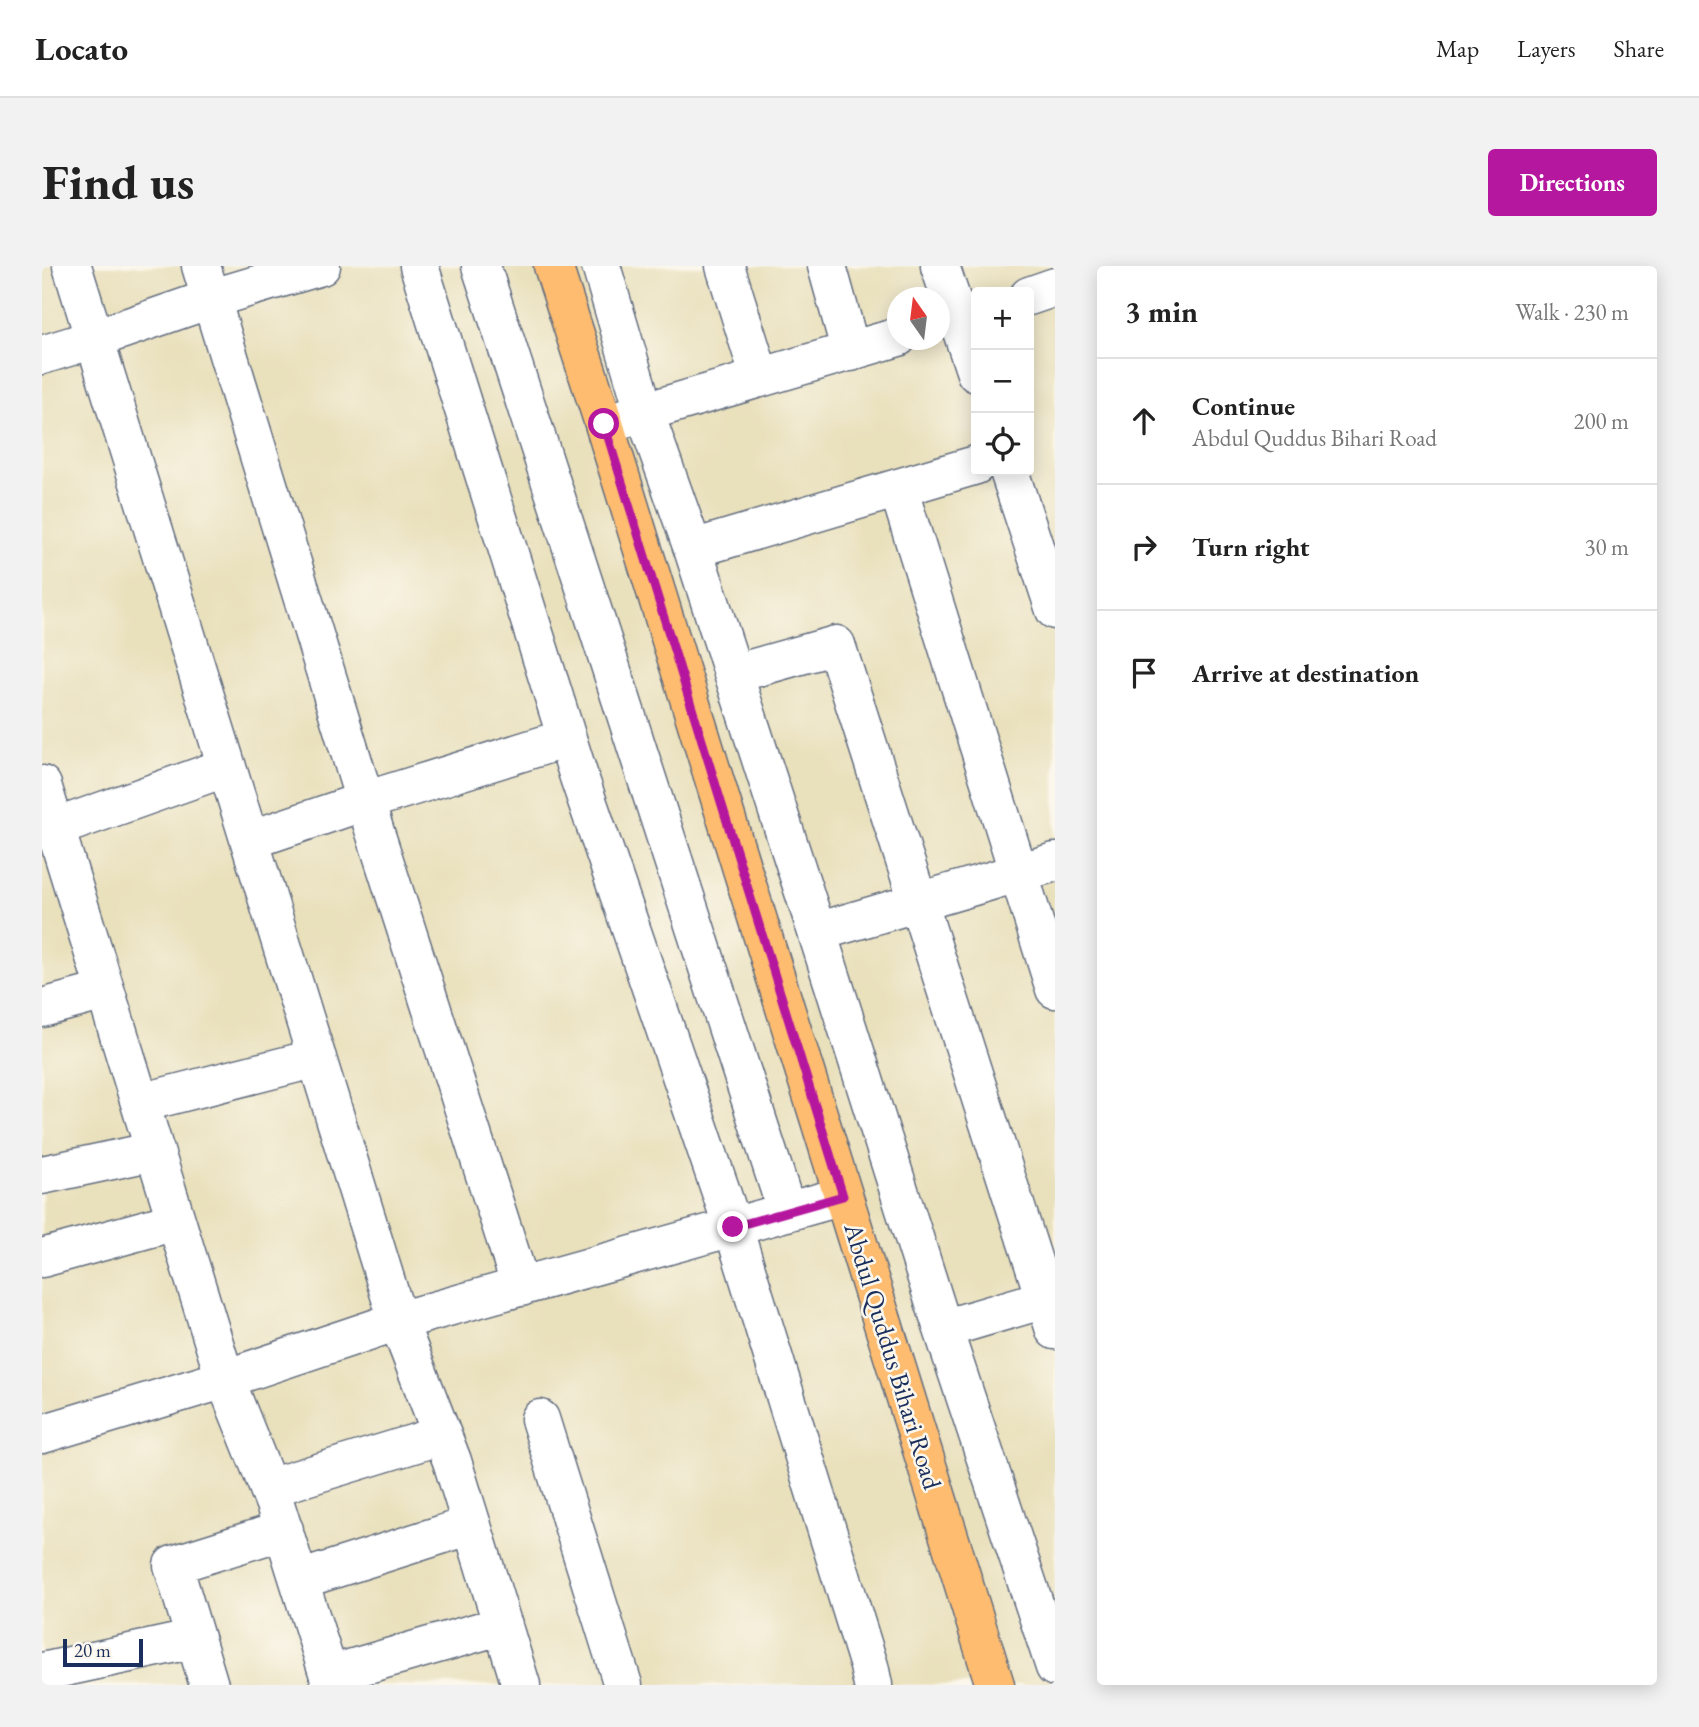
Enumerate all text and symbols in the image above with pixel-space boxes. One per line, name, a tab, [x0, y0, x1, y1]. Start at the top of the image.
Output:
text: Locato	[35, 27, 128, 70]
text: Map	[1436, 33, 1479, 64]
text: Layers	[1517, 33, 1576, 64]
text: Share	[1614, 33, 1664, 64]
button: Directions	[1488, 149, 1657, 216]
text: Find us	[42, 150, 194, 214]
north arrow	[887, 287, 950, 350]
map controls	[971, 287, 1034, 476]
button: +	[971, 287, 1034, 350]
text: 3 min	[1125, 292, 1198, 331]
text: Walk · 230 m	[1515, 297, 1629, 327]
button: −	[971, 350, 1034, 413]
text: Continue	[1192, 389, 1295, 423]
icon: ahead	[1125, 402, 1163, 440]
text: 200 m	[1573, 406, 1629, 436]
route start	[588, 408, 619, 439]
button: locate	[971, 413, 1034, 476]
text: Abdul Quddus Bihari Road	[1192, 423, 1437, 453]
icon: right	[1125, 528, 1163, 566]
text: Turn right	[1192, 530, 1310, 564]
text: 30 m	[1584, 532, 1629, 562]
icon: arrive	[1125, 654, 1163, 692]
text: Arrive at destination	[1192, 656, 1419, 690]
route end	[717, 1211, 748, 1242]
street label: Abdul Quddus Bihari Road	[836, 1218, 950, 1494]
scale bar	[63, 1636, 144, 1668]
text: 20 m	[74, 1638, 111, 1663]

